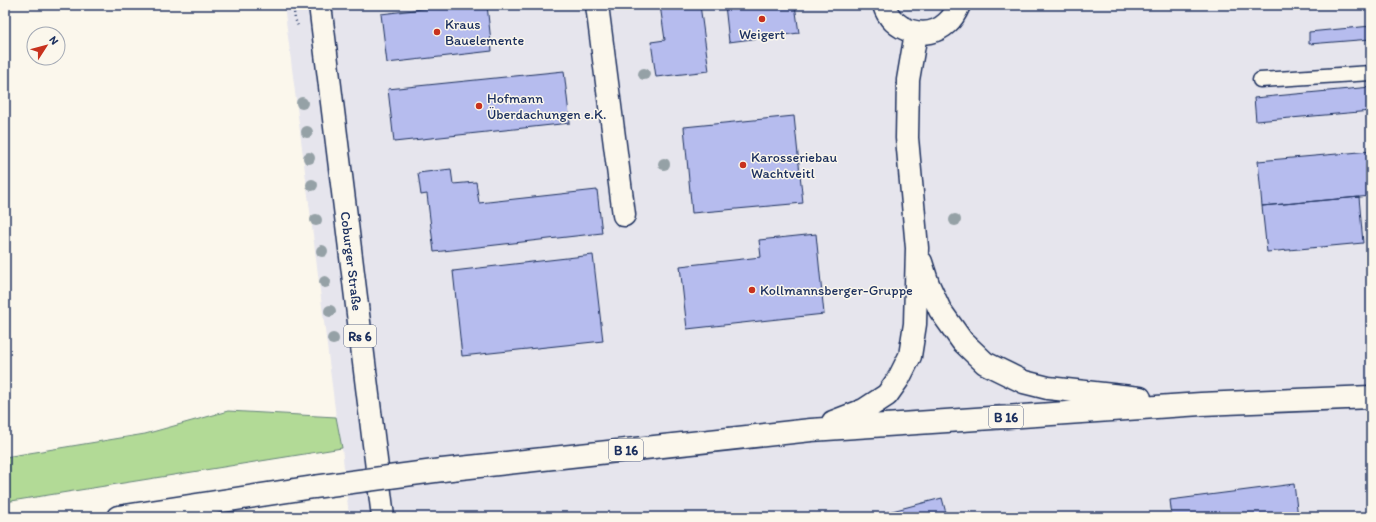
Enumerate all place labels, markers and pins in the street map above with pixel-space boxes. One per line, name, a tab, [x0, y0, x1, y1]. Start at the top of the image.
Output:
marker: Weigert	[757, 14, 767, 24]
place label: Kraus Bauelemente	[445, 16, 524, 49]
place label: Weigert	[739, 26, 785, 43]
marker: Kraus Bauelemente	[432, 27, 442, 37]
place label: Hofmann Überdachungen e.K.	[487, 90, 606, 123]
marker: Hofmann Überdachungen e.K.	[474, 101, 484, 111]
place label: Karosseriebau Wachtveitl	[751, 149, 838, 182]
marker: Karosseriebau Wachtveitl	[738, 160, 748, 170]
place label: Kollmannsberger-Gruppe	[760, 282, 913, 299]
marker: Kollmannsberger-Gruppe	[747, 285, 757, 295]

